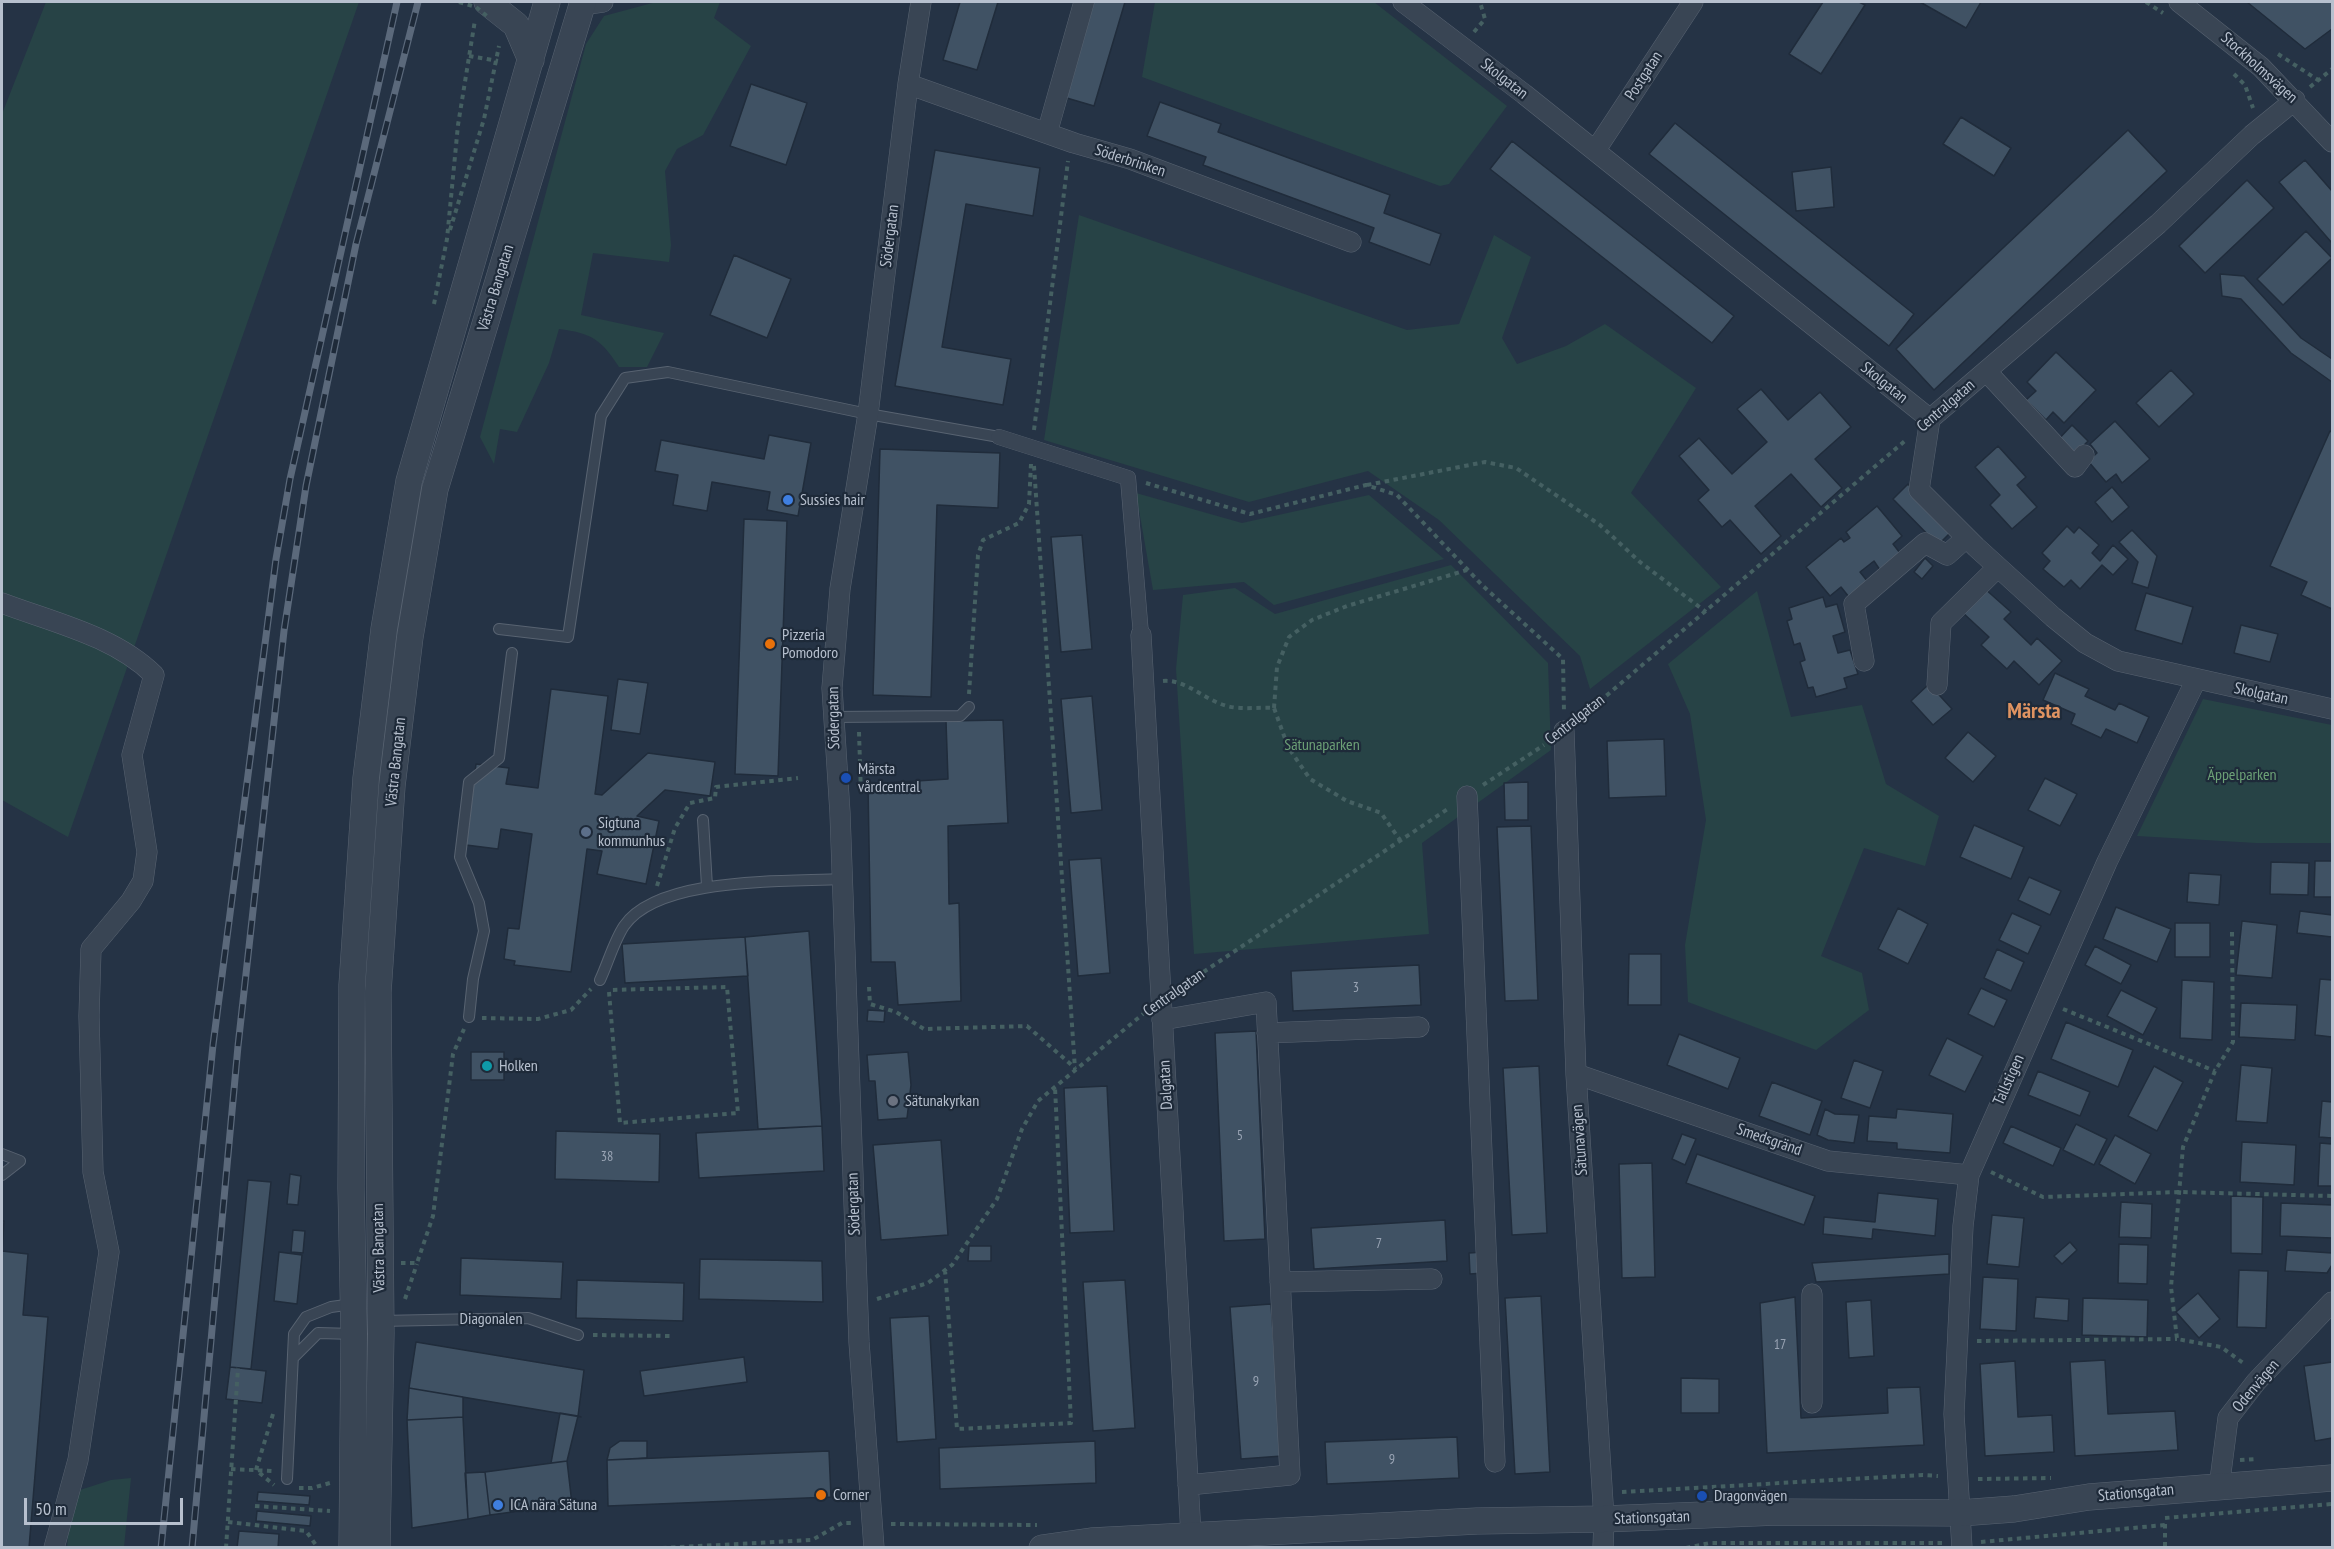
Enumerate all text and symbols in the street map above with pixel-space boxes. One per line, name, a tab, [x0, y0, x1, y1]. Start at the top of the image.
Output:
street label: Stockholmsvägen	[2217, 29, 2301, 107]
street label: Postgatan	[1621, 48, 1667, 104]
street label: Skolgatan	[1477, 55, 1531, 103]
street label: Söderbrinken	[1092, 141, 1168, 181]
street label: Södergatan	[877, 204, 903, 268]
street label: Västra Bangatan	[474, 242, 518, 334]
street label: Skolgatan	[1857, 358, 1911, 408]
street label: Centralgatan	[1913, 376, 1979, 436]
place label: Sussies hair	[800, 490, 865, 510]
marker: Sussies hair	[781, 493, 795, 507]
place label: Pizzeria Pomodoro	[782, 625, 838, 663]
marker: Pizzeria Pomodoro	[763, 637, 777, 651]
street label: Skolgatan	[2232, 679, 2290, 709]
street label: Södergatan	[824, 686, 844, 750]
street label: Centralgatan	[1541, 691, 1609, 749]
district label: Märsta	[2007, 699, 2061, 725]
street label: Västra Bangatan	[382, 717, 410, 807]
park label: Sätunaparken	[1284, 735, 1360, 755]
place label: Märsta vårdcentral	[858, 759, 920, 797]
park label: Äppelparken	[2207, 765, 2277, 785]
marker: Märsta vårdcentral	[839, 771, 853, 785]
place label: Sigtuna kommunhus	[598, 813, 665, 851]
marker: Sigtuna kommunhus	[579, 825, 593, 839]
street label: Centralgatan	[1140, 965, 1208, 1021]
house number: 3	[1353, 980, 1359, 996]
street label: Tallstigen	[1989, 1052, 2029, 1108]
place label: Holken	[499, 1056, 538, 1076]
marker: Holken	[480, 1059, 494, 1073]
street label: Dalgatan	[1155, 1060, 1177, 1110]
place label: Sätunakyrkan	[905, 1091, 979, 1111]
marker: Sätunakyrkan	[886, 1094, 900, 1108]
street label: Sätunavägen	[1568, 1104, 1592, 1176]
street label: Smedsgränd	[1734, 1120, 1804, 1160]
house number: 5	[1237, 1128, 1243, 1144]
house number: 38	[601, 1149, 613, 1165]
street label: Södergatan	[843, 1172, 865, 1236]
street label: Västra Bangatan	[369, 1203, 389, 1293]
house number: 7	[1376, 1236, 1382, 1252]
street label: Diagonalen	[460, 1309, 522, 1329]
house number: 17	[1774, 1337, 1786, 1353]
street label: Odenvägen	[2229, 1356, 2283, 1416]
house number: 9	[1253, 1374, 1259, 1390]
house number: 9	[1389, 1452, 1395, 1468]
street label: Stationsgatan	[2097, 1480, 2175, 1506]
place label: Corner	[833, 1485, 869, 1505]
scale bar	[27, 1486, 186, 1524]
place label: Dragonvägen	[1714, 1486, 1787, 1506]
marker: Corner	[814, 1488, 828, 1502]
marker: Dragonvägen	[1695, 1489, 1709, 1503]
place label: ICA nära Sätuna	[510, 1495, 597, 1515]
text: 50 m	[35, 1497, 67, 1520]
marker: ICA nära Sätuna	[491, 1498, 505, 1512]
street label: Stationsgatan	[1614, 1507, 1690, 1529]

